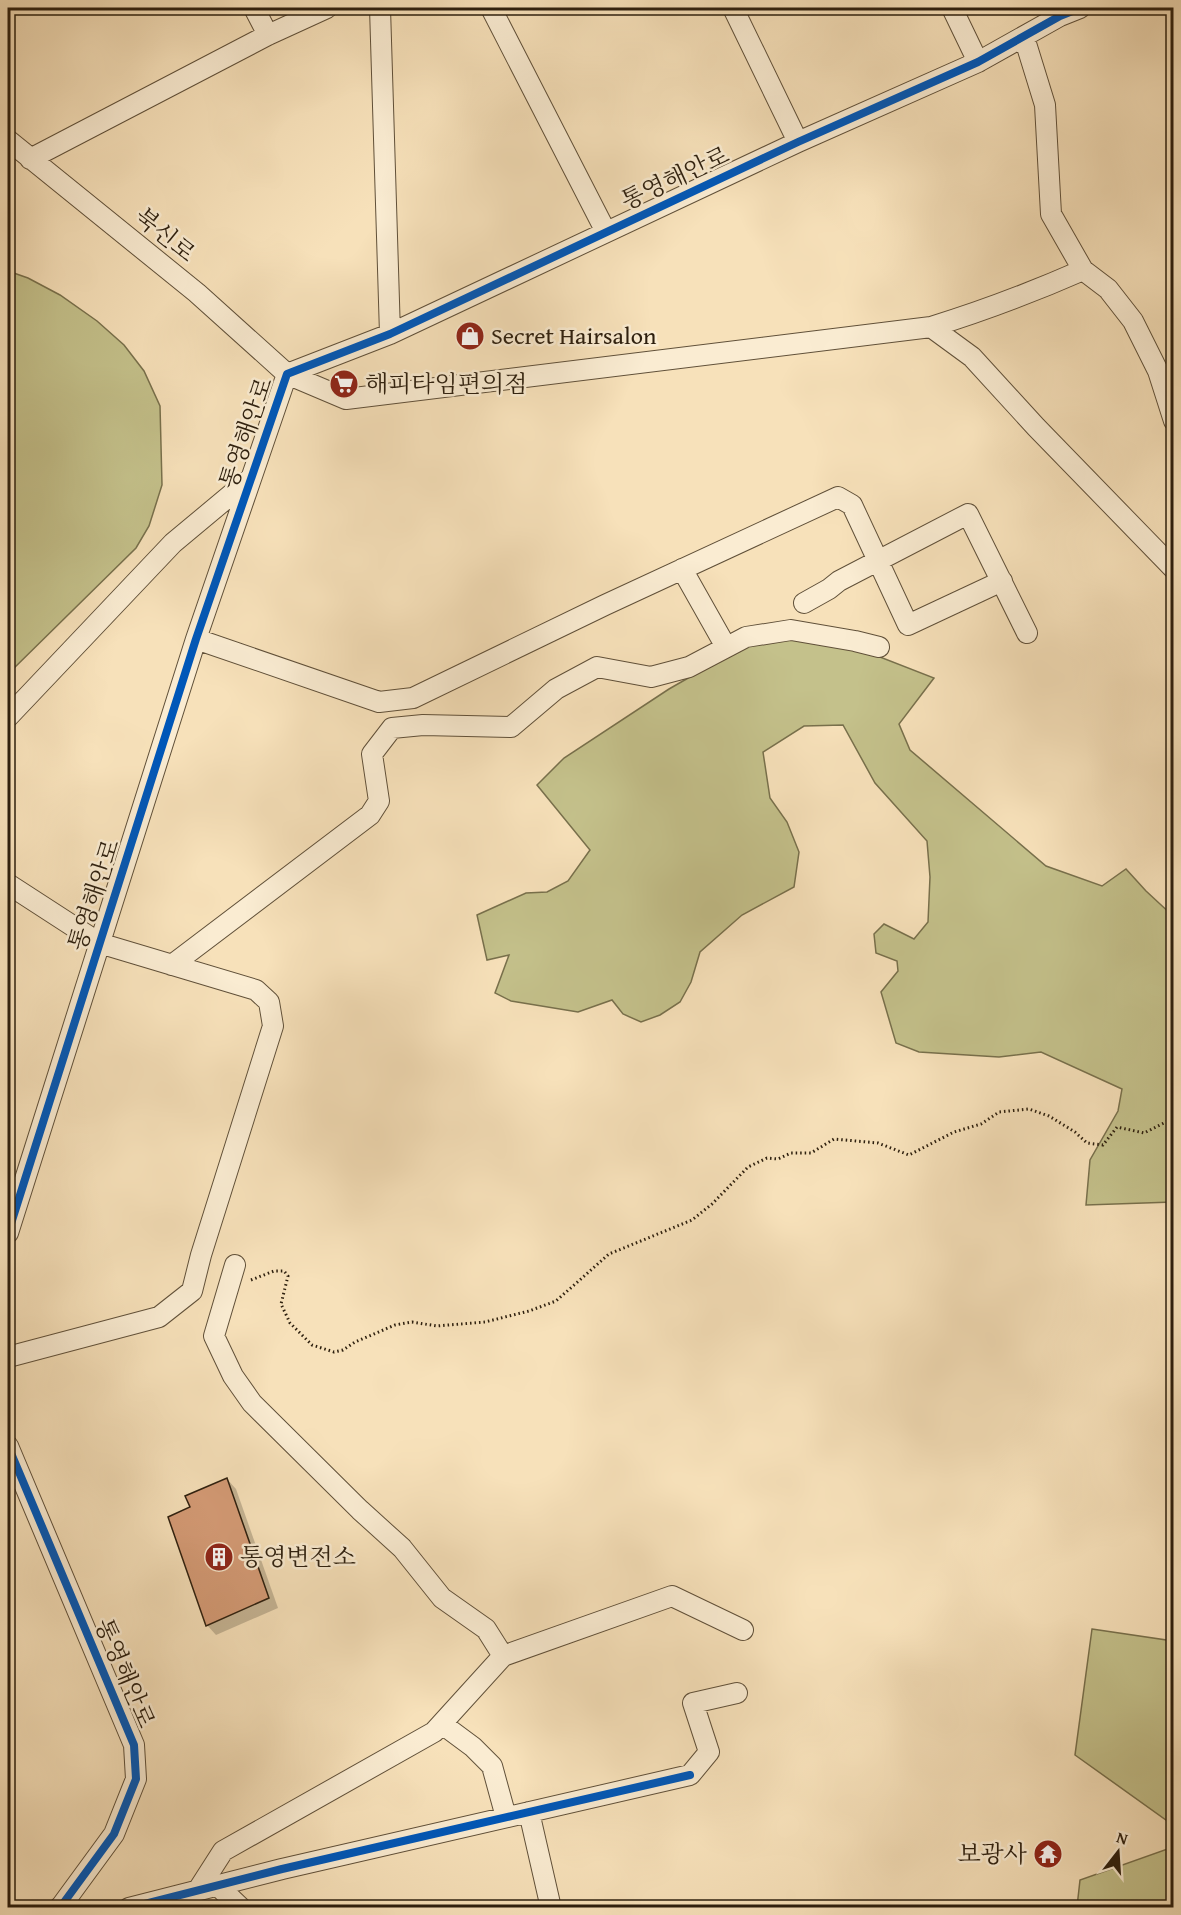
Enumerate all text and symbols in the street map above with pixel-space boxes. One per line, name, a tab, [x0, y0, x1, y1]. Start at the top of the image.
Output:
street label: 통영해안로	[615, 137, 735, 218]
street label: 북신로	[127, 199, 203, 270]
place label: Secret Hairsalon	[491, 318, 657, 353]
shop icon: Secret Hairsalon	[454, 320, 486, 352]
place label: 해피타임편의점	[365, 366, 527, 401]
supermarket icon: 해피타임편의점	[328, 368, 360, 400]
street label: 통영해안로	[210, 372, 281, 493]
street label: 통영해안로	[59, 834, 128, 955]
place label: 통영변전소	[240, 1539, 356, 1574]
building icon: 통영변전소	[203, 1541, 235, 1573]
street label: 통영해안로	[87, 1613, 164, 1733]
north arrow	[1088, 1822, 1148, 1882]
text: N	[1114, 1825, 1131, 1851]
place label: 보광사	[957, 1836, 1027, 1871]
temple icon: 보광사	[1032, 1838, 1064, 1870]

